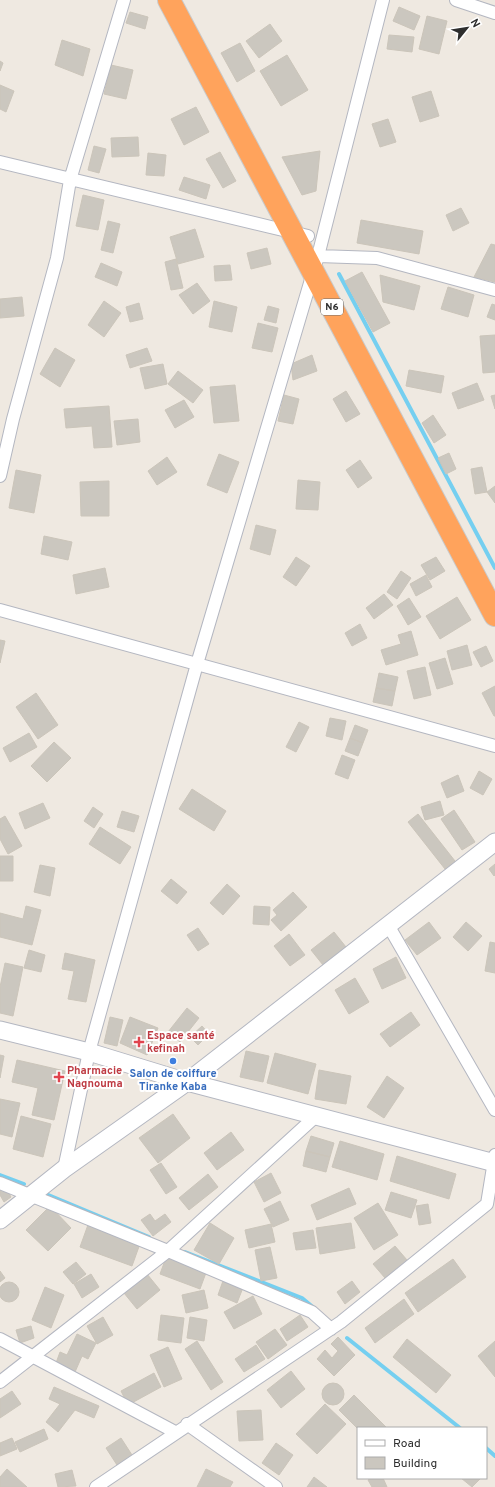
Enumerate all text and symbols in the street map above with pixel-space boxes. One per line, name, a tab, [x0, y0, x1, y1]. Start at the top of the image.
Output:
north arrow	[447, 8, 487, 48]
text: N	[467, 17, 483, 30]
road number: N6	[321, 299, 343, 315]
place label: Espace santé kefinah	[147, 1029, 215, 1056]
marker: Espace santé kefinah	[134, 1037, 144, 1047]
marker: Salon de coiffure Tiranke Kaba	[168, 1056, 178, 1066]
place label: Pharmacie Nagnouma	[67, 1064, 123, 1091]
place label: Salon de coiffure Tiranke Kaba	[129, 1067, 217, 1094]
marker: Pharmacie Nagnouma	[54, 1072, 64, 1082]
legend	[357, 1427, 487, 1479]
text: Road	[393, 1436, 421, 1452]
text: Building	[393, 1456, 437, 1472]

